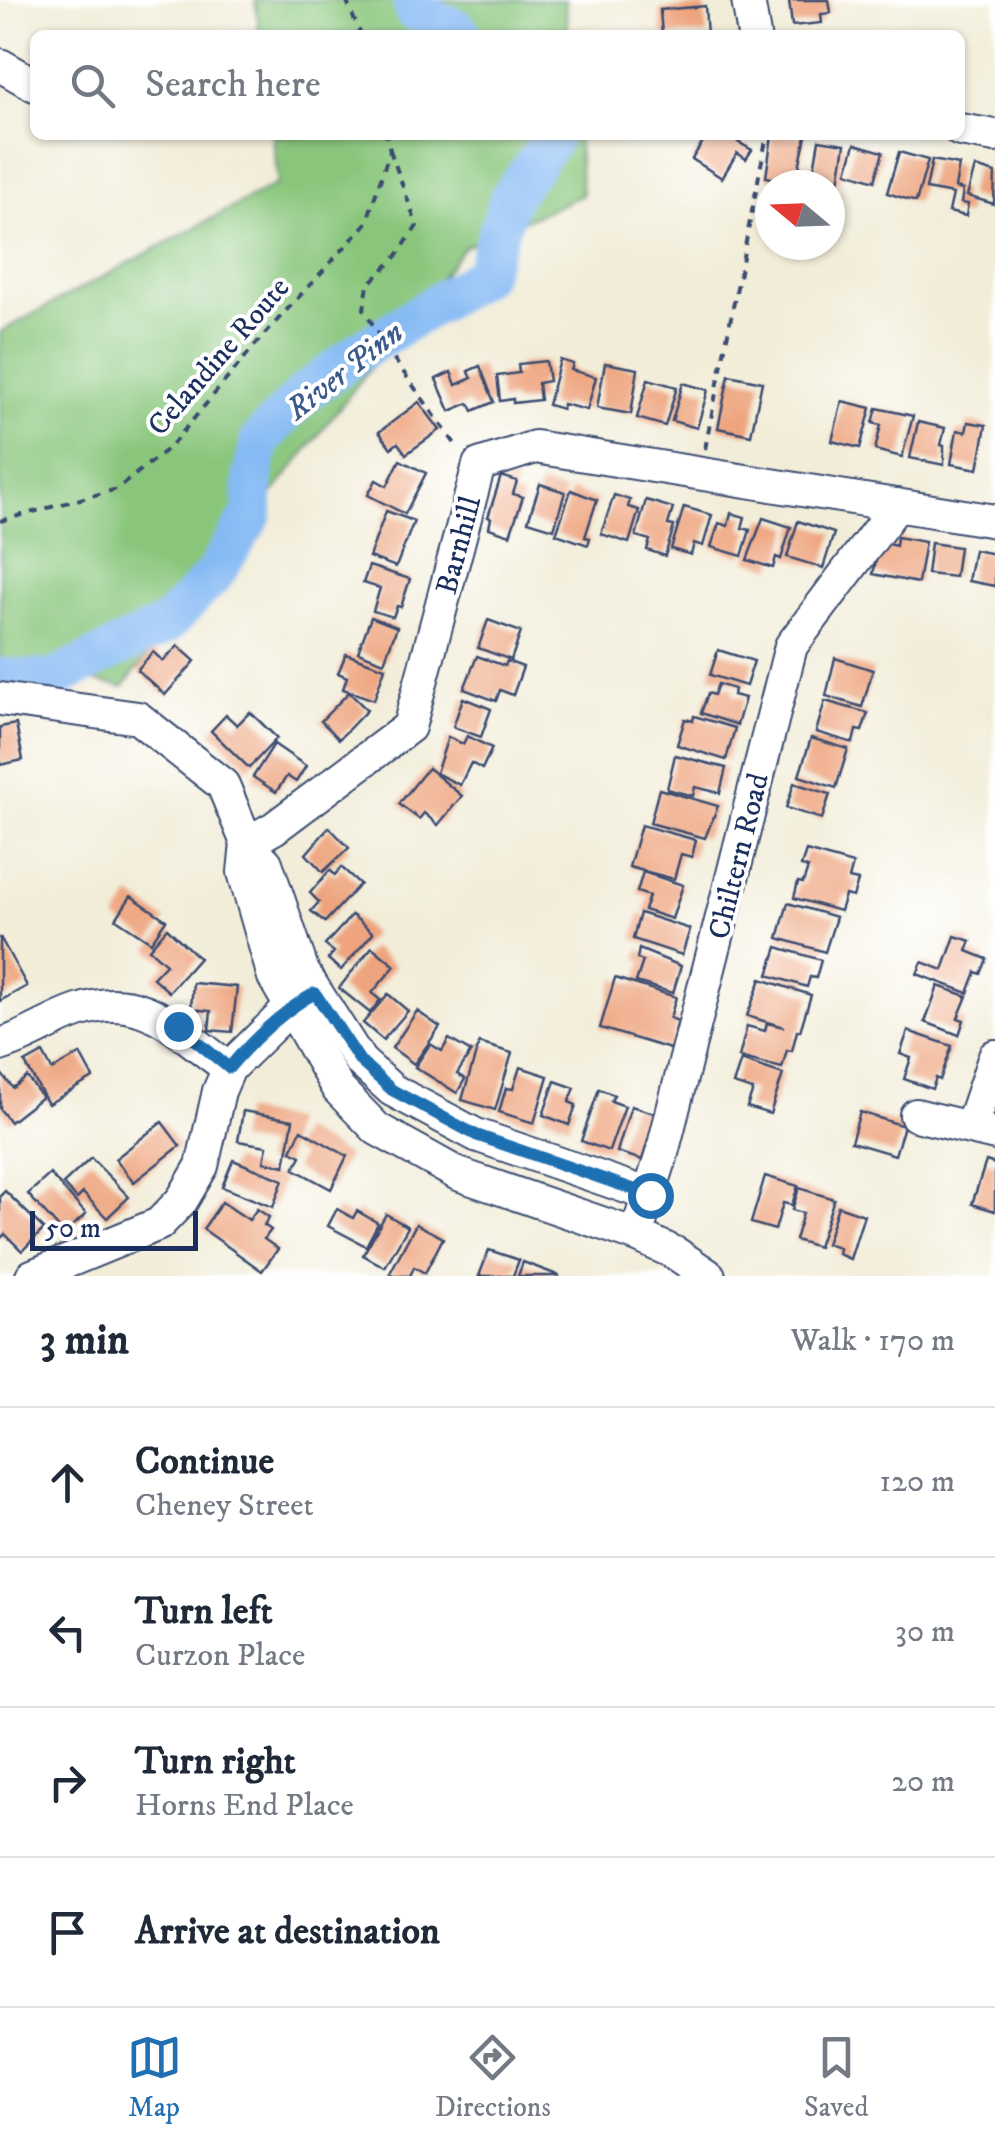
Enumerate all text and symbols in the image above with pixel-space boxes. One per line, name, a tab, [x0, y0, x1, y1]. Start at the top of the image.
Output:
search box	[30, 30, 965, 140]
icon: search	[65, 58, 120, 113]
text: Search here	[145, 61, 321, 109]
north arrow	[755, 170, 845, 260]
street label: Celandine Route	[140, 270, 298, 444]
water label: River Pinn	[278, 313, 412, 430]
street label: Barnhill	[429, 492, 490, 599]
street label: Chiltern Road	[701, 770, 778, 943]
route end	[156, 1004, 202, 1050]
route start	[628, 1173, 674, 1219]
scale bar	[30, 1206, 198, 1250]
text: 50 m	[45, 1211, 101, 1246]
text: 3 min	[40, 1315, 129, 1367]
text: Walk · 170 m	[790, 1321, 955, 1361]
text: Continue	[135, 1438, 274, 1486]
icon: ahead	[40, 1455, 95, 1510]
text: 120 m	[879, 1462, 955, 1502]
text: Cheney Street	[135, 1486, 314, 1526]
text: Turn left	[135, 1588, 273, 1636]
icon: left	[40, 1605, 95, 1660]
text: 30 m	[895, 1612, 955, 1652]
text: Curzon Place	[135, 1636, 305, 1676]
text: Turn right	[135, 1738, 296, 1786]
icon: right	[40, 1755, 95, 1810]
text: 20 m	[891, 1762, 955, 1802]
text: Horns End Place	[135, 1786, 354, 1826]
icon: arrive	[40, 1905, 95, 1960]
text: Arrive at destination	[135, 1908, 440, 1956]
tab: Map	[127, 2030, 182, 2125]
tab: Directions	[435, 2030, 551, 2125]
tab: Saved	[804, 2030, 868, 2125]

